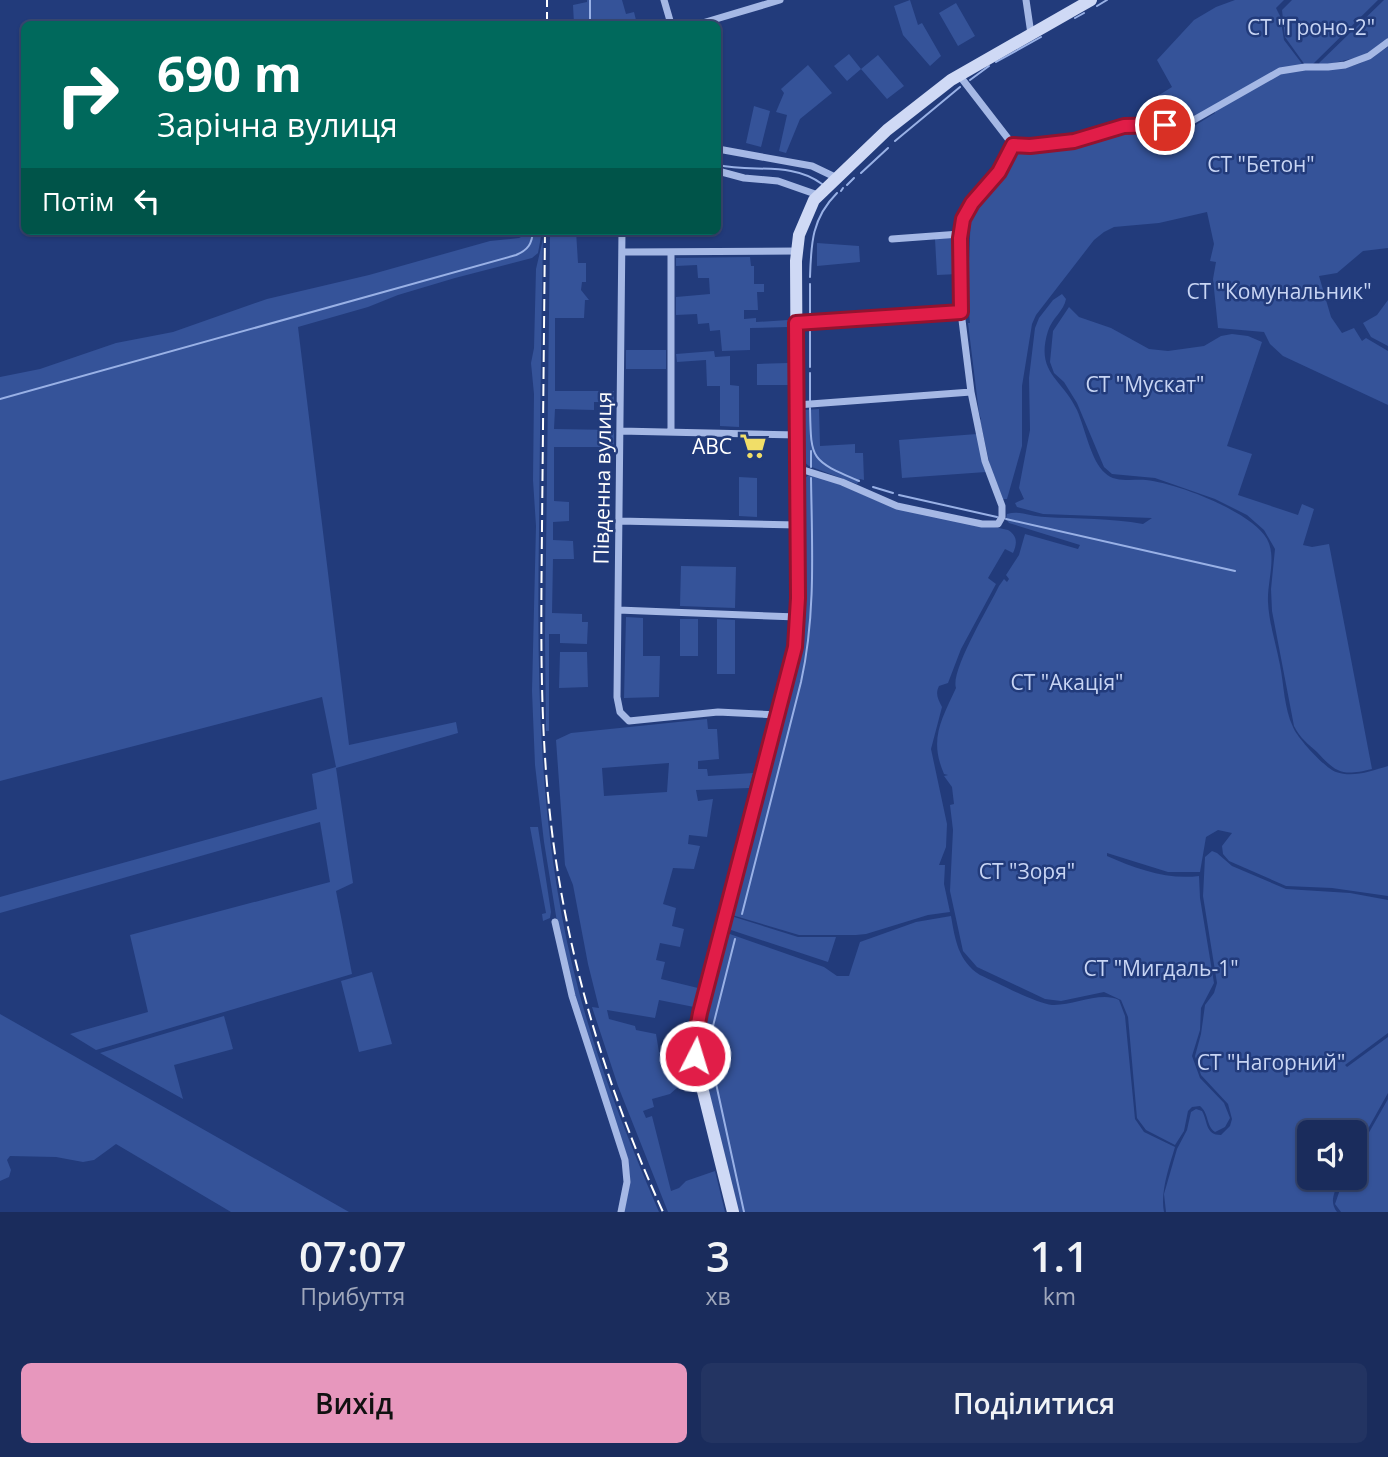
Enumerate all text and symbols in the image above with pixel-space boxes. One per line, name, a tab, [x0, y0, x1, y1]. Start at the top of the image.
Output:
park label: СТ "Гроно-2"	[1247, 13, 1375, 41]
text: 690 m	[157, 40, 302, 106]
icon: right	[42, 49, 133, 140]
pin	[1135, 95, 1195, 155]
text: Зарічна вулиця	[157, 103, 398, 146]
icon: arrive	[1146, 106, 1184, 144]
park label: СТ "Бетон"	[1207, 150, 1315, 178]
icon: left	[128, 182, 166, 220]
text: Потім	[42, 183, 114, 219]
park label: СТ "Комунальник"	[1186, 277, 1372, 305]
park label: СТ "Мускат"	[1086, 370, 1204, 398]
street label: Південна вулиця	[586, 391, 618, 565]
supermarket icon: ABC	[738, 431, 768, 461]
place label: ABC	[692, 432, 732, 460]
park label: СТ "Акація"	[1011, 668, 1123, 696]
park label: СТ "Зоря"	[979, 857, 1075, 885]
park label: СТ "Мигдаль-1"	[1083, 954, 1239, 982]
position arrow	[658, 1019, 732, 1093]
park label: СТ "Нагорний"	[1197, 1048, 1345, 1076]
map controls	[1297, 1120, 1367, 1190]
button: sound	[1297, 1120, 1367, 1190]
text: 07:07	[299, 1227, 406, 1284]
text: 3	[706, 1227, 730, 1284]
text: 1.1	[1030, 1227, 1089, 1284]
text: Прибуття	[300, 1280, 405, 1312]
text: хв	[705, 1280, 731, 1312]
text: km	[1043, 1280, 1076, 1312]
button: Вихід	[21, 1363, 687, 1443]
button: Поділитися	[701, 1363, 1367, 1443]

